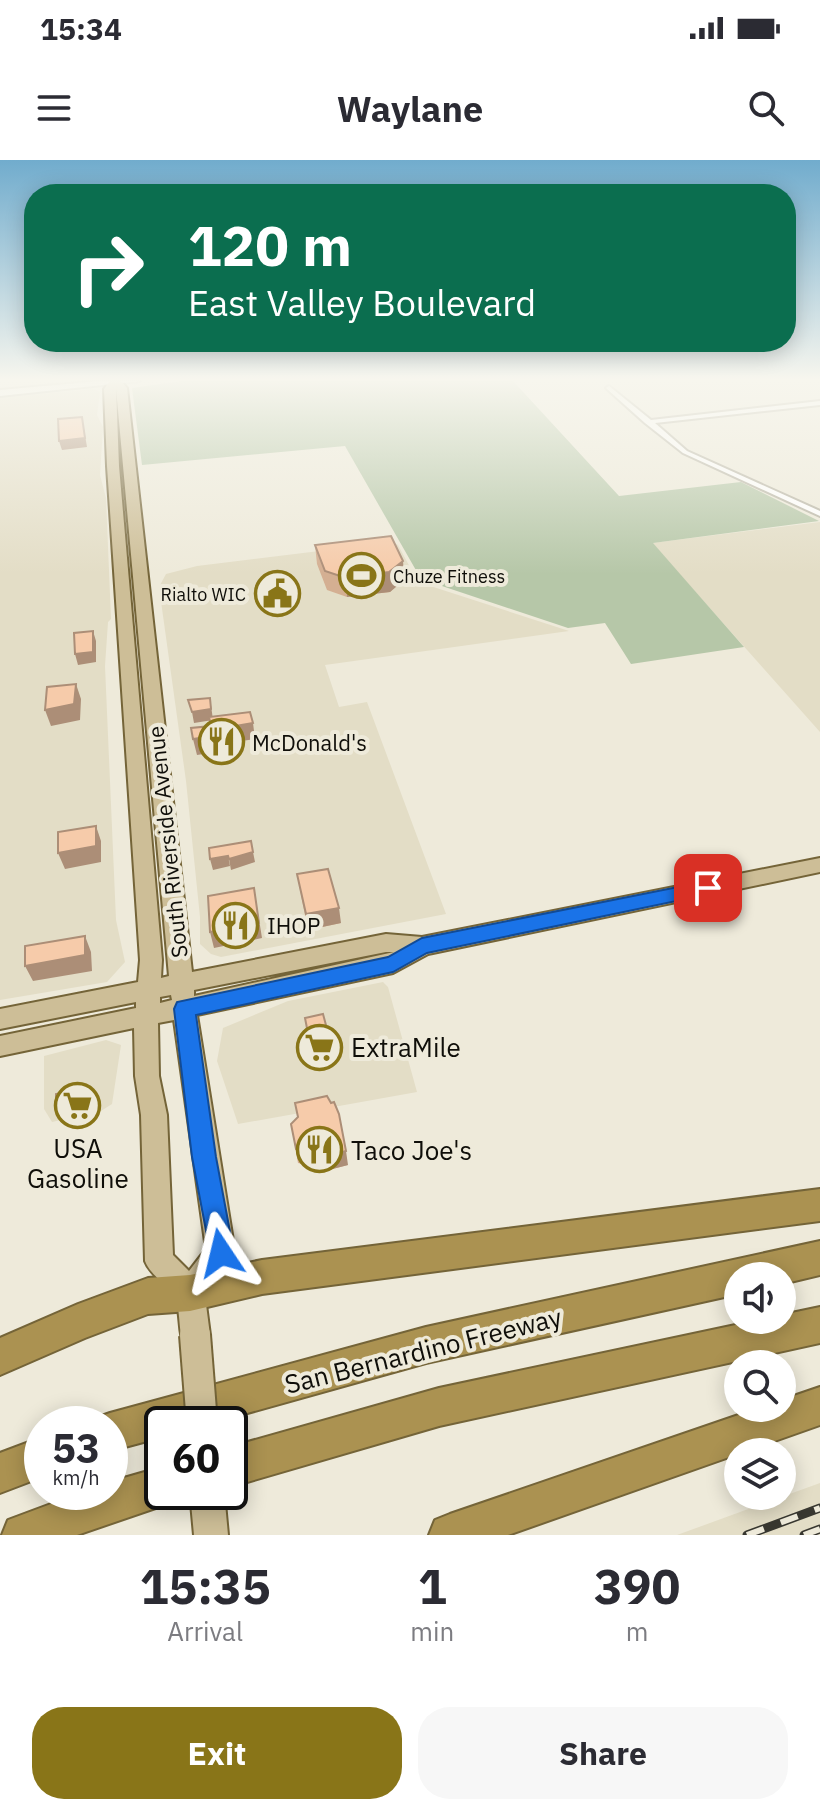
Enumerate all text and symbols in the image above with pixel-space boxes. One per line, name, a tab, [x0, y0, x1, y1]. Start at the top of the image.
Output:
text: 15:34	[40, 9, 122, 48]
text: Waylane	[337, 85, 483, 132]
icon: menu	[32, 86, 76, 130]
icon: search	[744, 86, 788, 130]
text: 120 m	[188, 209, 352, 281]
icon: right	[56, 216, 160, 320]
text: East Valley Boulevard	[188, 279, 536, 326]
sports icon: Chuze Fitness	[338, 552, 386, 600]
place label: Chuze Fitness	[393, 565, 505, 588]
public building icon: Rialto WIC	[253, 570, 301, 618]
place label: Rialto WIC	[161, 583, 246, 606]
restaurant icon: McDonald's	[197, 718, 245, 766]
street label: South Riverside Avenue	[140, 725, 194, 959]
place label: McDonald's	[252, 728, 367, 757]
pin	[674, 854, 742, 922]
icon: arrive	[686, 866, 730, 910]
restaurant icon: IHOP	[212, 901, 260, 949]
place label: IHOP	[267, 911, 320, 940]
supermarket icon: ExtraMile	[296, 1023, 344, 1071]
place label: ExtraMile	[351, 1030, 461, 1064]
supermarket icon: USA Gasoline	[54, 1081, 102, 1129]
restaurant icon: Taco Joe's	[296, 1126, 344, 1174]
place label: USA Gasoline	[27, 1131, 129, 1195]
place label: Taco Joe's	[351, 1133, 472, 1167]
position arrow	[179, 1211, 263, 1295]
map controls	[724, 1262, 796, 1510]
button: sound	[724, 1262, 796, 1334]
street label: San Bernardino Freeway	[281, 1299, 565, 1401]
button: search	[724, 1350, 796, 1422]
speed limit sign: 60	[144, 1406, 248, 1510]
text: 53	[52, 1422, 100, 1474]
button: layers	[724, 1438, 796, 1510]
text: km/h	[52, 1464, 100, 1491]
text: 15:35	[140, 1555, 271, 1617]
text: 1	[418, 1555, 447, 1617]
text: 390	[594, 1555, 680, 1617]
text: Arrival	[167, 1614, 243, 1648]
text: min	[410, 1614, 454, 1648]
text: m	[626, 1614, 648, 1648]
button: Exit	[32, 1707, 402, 1799]
button: Share	[418, 1707, 788, 1799]

